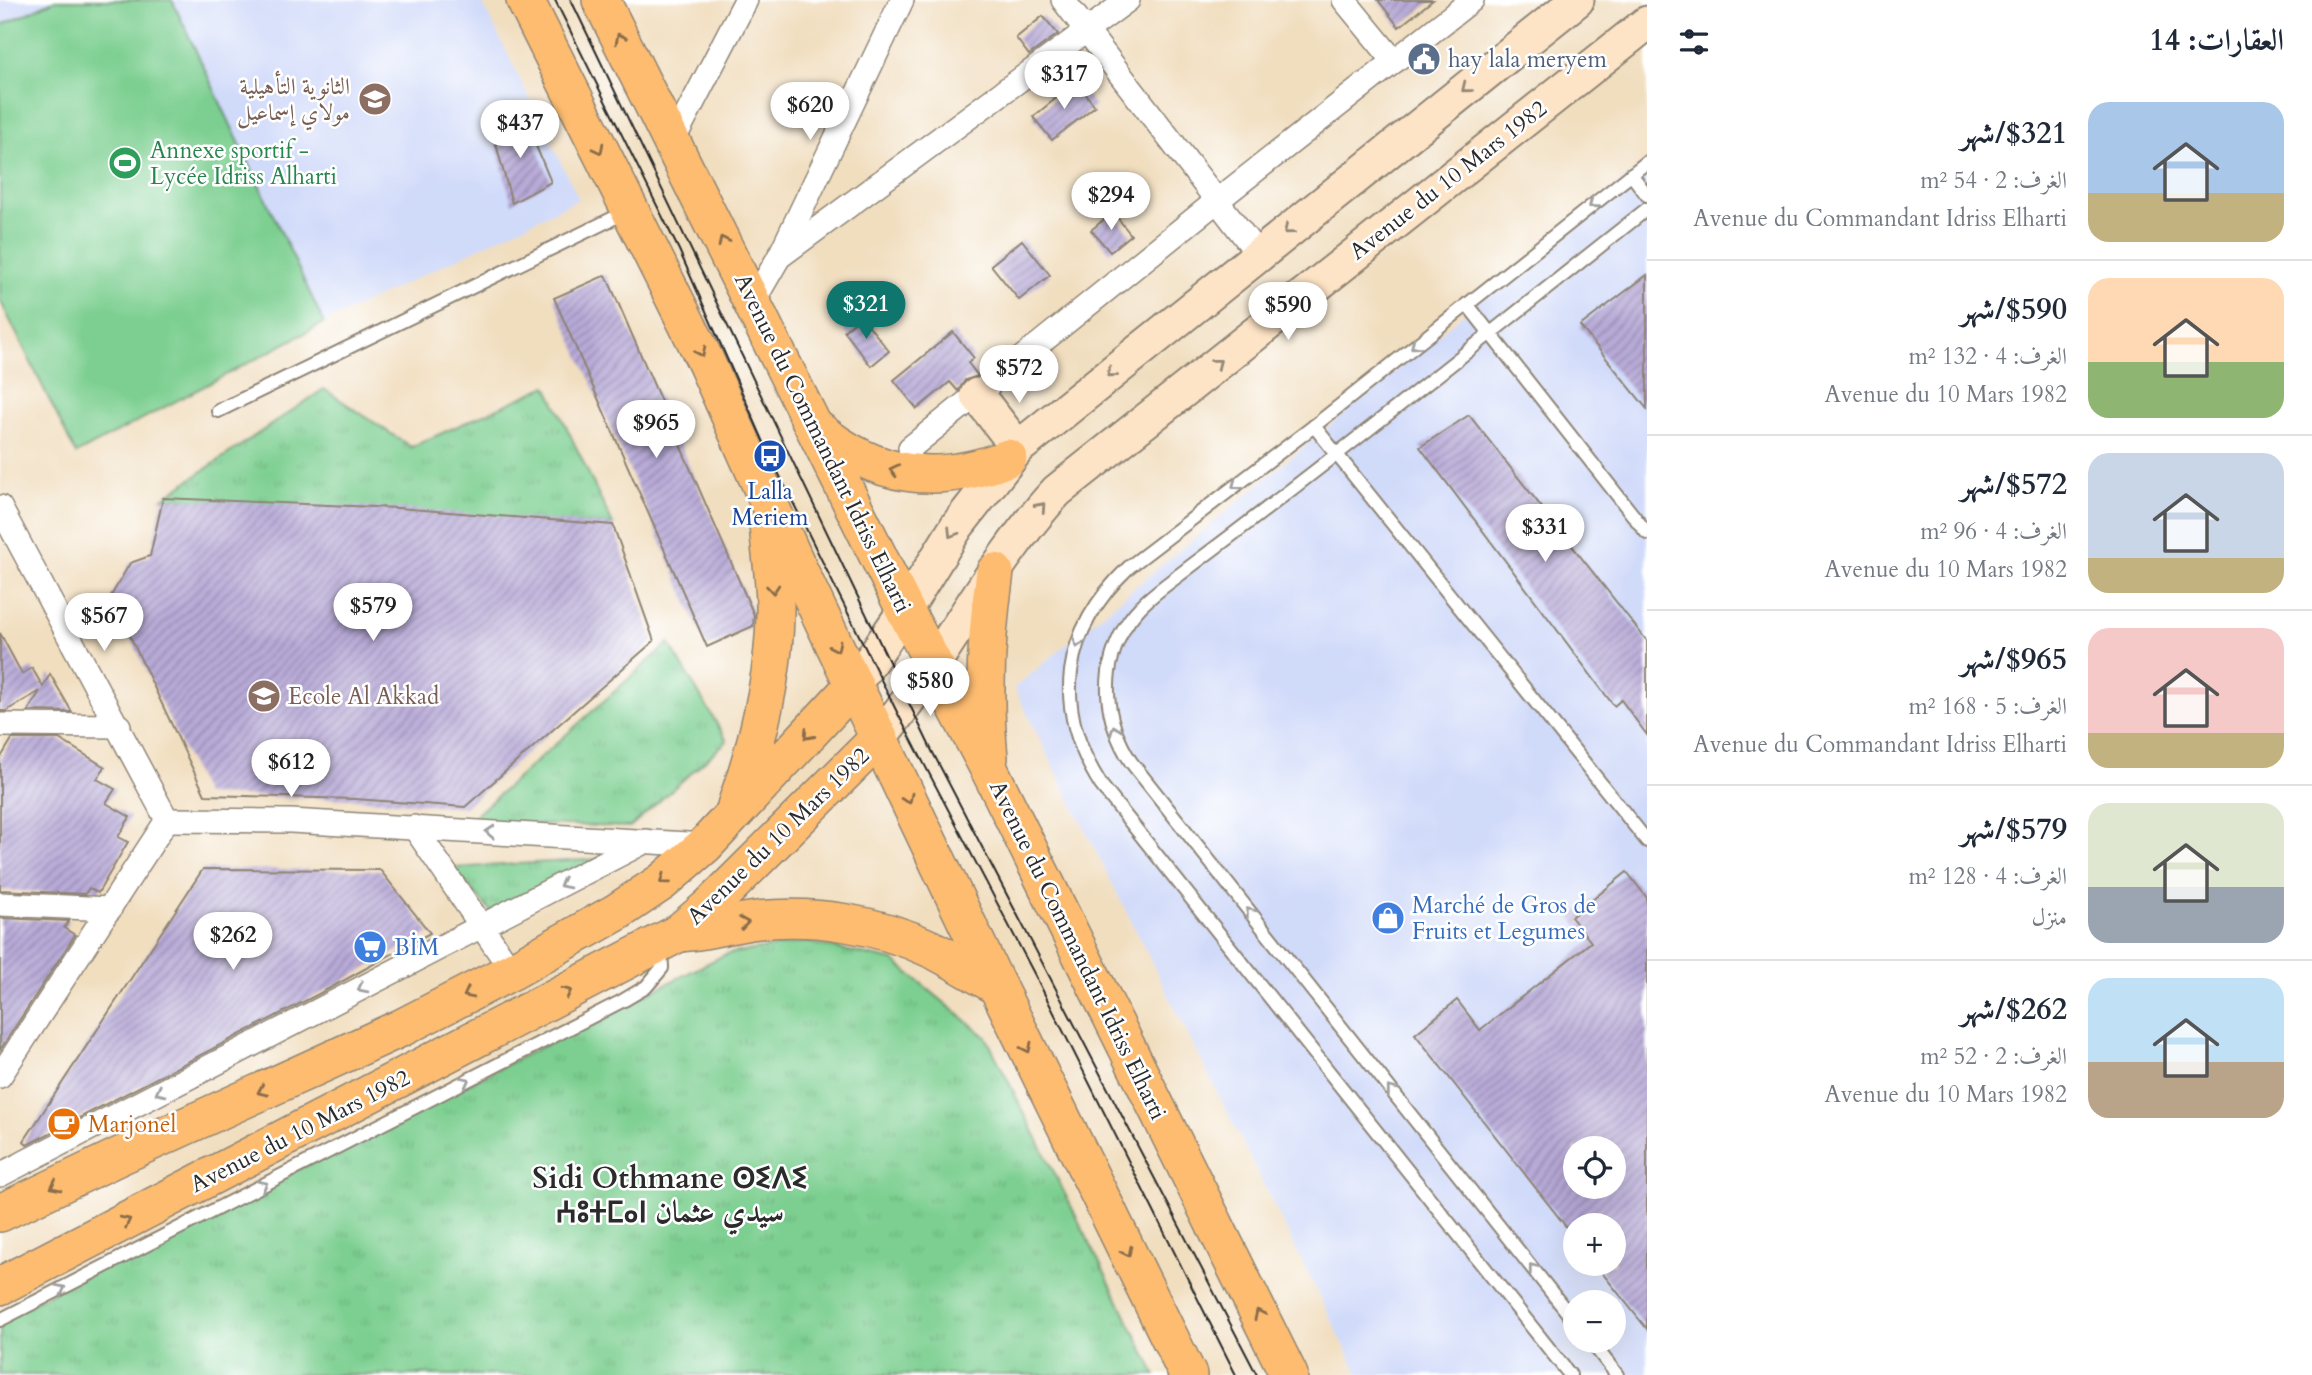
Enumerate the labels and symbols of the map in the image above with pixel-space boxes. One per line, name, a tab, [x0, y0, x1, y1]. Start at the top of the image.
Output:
one-way arrow	[615, 33, 629, 45]
public building icon: hay lala meryem	[1405, 40, 1443, 78]
place label: hay lala meryem	[1448, 44, 1608, 75]
pin: $317	[1023, 52, 1105, 111]
place label: الثانوية التأهيلية مولاي إسماعيل	[237, 70, 350, 131]
school or university icon: الثانوية التأهيلية مولاي إسماعيل	[356, 80, 394, 118]
one-way arrow	[1461, 80, 1473, 93]
pin: $620	[769, 82, 851, 142]
street label: Avenue du 10 Mars 1982	[1343, 93, 1553, 267]
pin: $437	[479, 100, 561, 160]
place label: Annexe sportif - Lycée Idriss Alharti	[150, 135, 337, 192]
one-way arrow	[591, 142, 605, 154]
sports icon: Annexe sportif - Lycée Idriss Alharti	[106, 144, 144, 182]
pin: $294	[1070, 173, 1152, 232]
one-way arrow	[1589, 196, 1602, 208]
one-way arrow	[1283, 222, 1296, 234]
one-way arrow	[717, 236, 731, 248]
street label: Avenue du Commandant Idriss Elharti	[727, 268, 919, 618]
pin: $321	[825, 282, 907, 341]
pin: $590	[1247, 282, 1329, 342]
one-way arrow	[1411, 337, 1423, 350]
one-way arrow	[692, 345, 706, 357]
pin: $572	[978, 346, 1060, 405]
one-way arrow	[1210, 359, 1222, 372]
one-way arrow	[1106, 365, 1119, 377]
pin: $965	[615, 400, 697, 460]
bus stop icon: Lalla Meriem	[751, 437, 789, 475]
one-way arrow	[888, 464, 900, 478]
place label: Lalla Meriem	[732, 476, 809, 533]
one-way arrow	[1231, 477, 1244, 490]
one-way arrow	[1033, 502, 1046, 515]
pin: $331	[1504, 504, 1586, 564]
one-way arrow	[947, 526, 960, 539]
pin: $579	[332, 584, 414, 643]
one-way arrow	[765, 584, 780, 595]
pin: $567	[63, 594, 145, 653]
one-way arrow	[1072, 636, 1086, 649]
one-way arrow	[828, 640, 842, 652]
pin: $580	[889, 658, 971, 718]
school or university icon: Ecole Al Akkad	[245, 677, 283, 715]
place label: Ecole Al Akkad	[288, 681, 440, 712]
one-way arrow	[1109, 725, 1123, 737]
one-way arrow	[803, 727, 816, 740]
pin: $612	[250, 740, 332, 799]
street label: Avenue du 10 Mars 1982	[680, 741, 876, 931]
street label: Avenue du Commandant Idriss Elharti	[982, 775, 1174, 1125]
one-way arrow	[900, 792, 914, 804]
one-way arrow	[485, 825, 496, 840]
one-way arrow	[659, 872, 672, 885]
one-way arrow	[559, 875, 571, 889]
place label: Marché de Gros de Fruits et Legumes	[1412, 890, 1596, 947]
shop icon: Marché de Gros de Fruits et Legumes	[1369, 899, 1407, 937]
one-way arrow	[1245, 908, 1258, 920]
pin: $262	[192, 912, 274, 972]
one-way arrow	[738, 916, 750, 931]
supermarket icon: BİM	[351, 928, 389, 966]
place label: BİM	[394, 932, 439, 963]
one-way arrow	[357, 979, 369, 993]
one-way arrow	[463, 986, 475, 1000]
one-way arrow	[560, 987, 572, 1001]
one-way arrow	[1018, 1041, 1032, 1053]
street label: Avenue du 10 Mars 1982	[185, 1062, 415, 1200]
one-way arrow	[458, 1076, 470, 1090]
one-way arrow	[257, 1083, 269, 1097]
one-way arrow	[154, 1084, 167, 1098]
one-way arrow	[1387, 1086, 1399, 1099]
cafe icon: Marjonel	[45, 1105, 83, 1143]
place label: Marjonel	[88, 1109, 176, 1140]
district label: Sidi Othmane ⵙⵉⴷⵉ ⵄⵓⵜⵎⴰⵏ سيدي عثمان	[532, 1158, 808, 1235]
one-way arrow	[50, 1178, 62, 1192]
one-way arrow	[256, 1180, 268, 1194]
one-way arrow	[119, 1216, 131, 1230]
one-way arrow	[1119, 1245, 1133, 1257]
one-way arrow	[1528, 1264, 1541, 1276]
one-way arrow	[54, 1284, 66, 1298]
one-way arrow	[1253, 1309, 1267, 1321]

